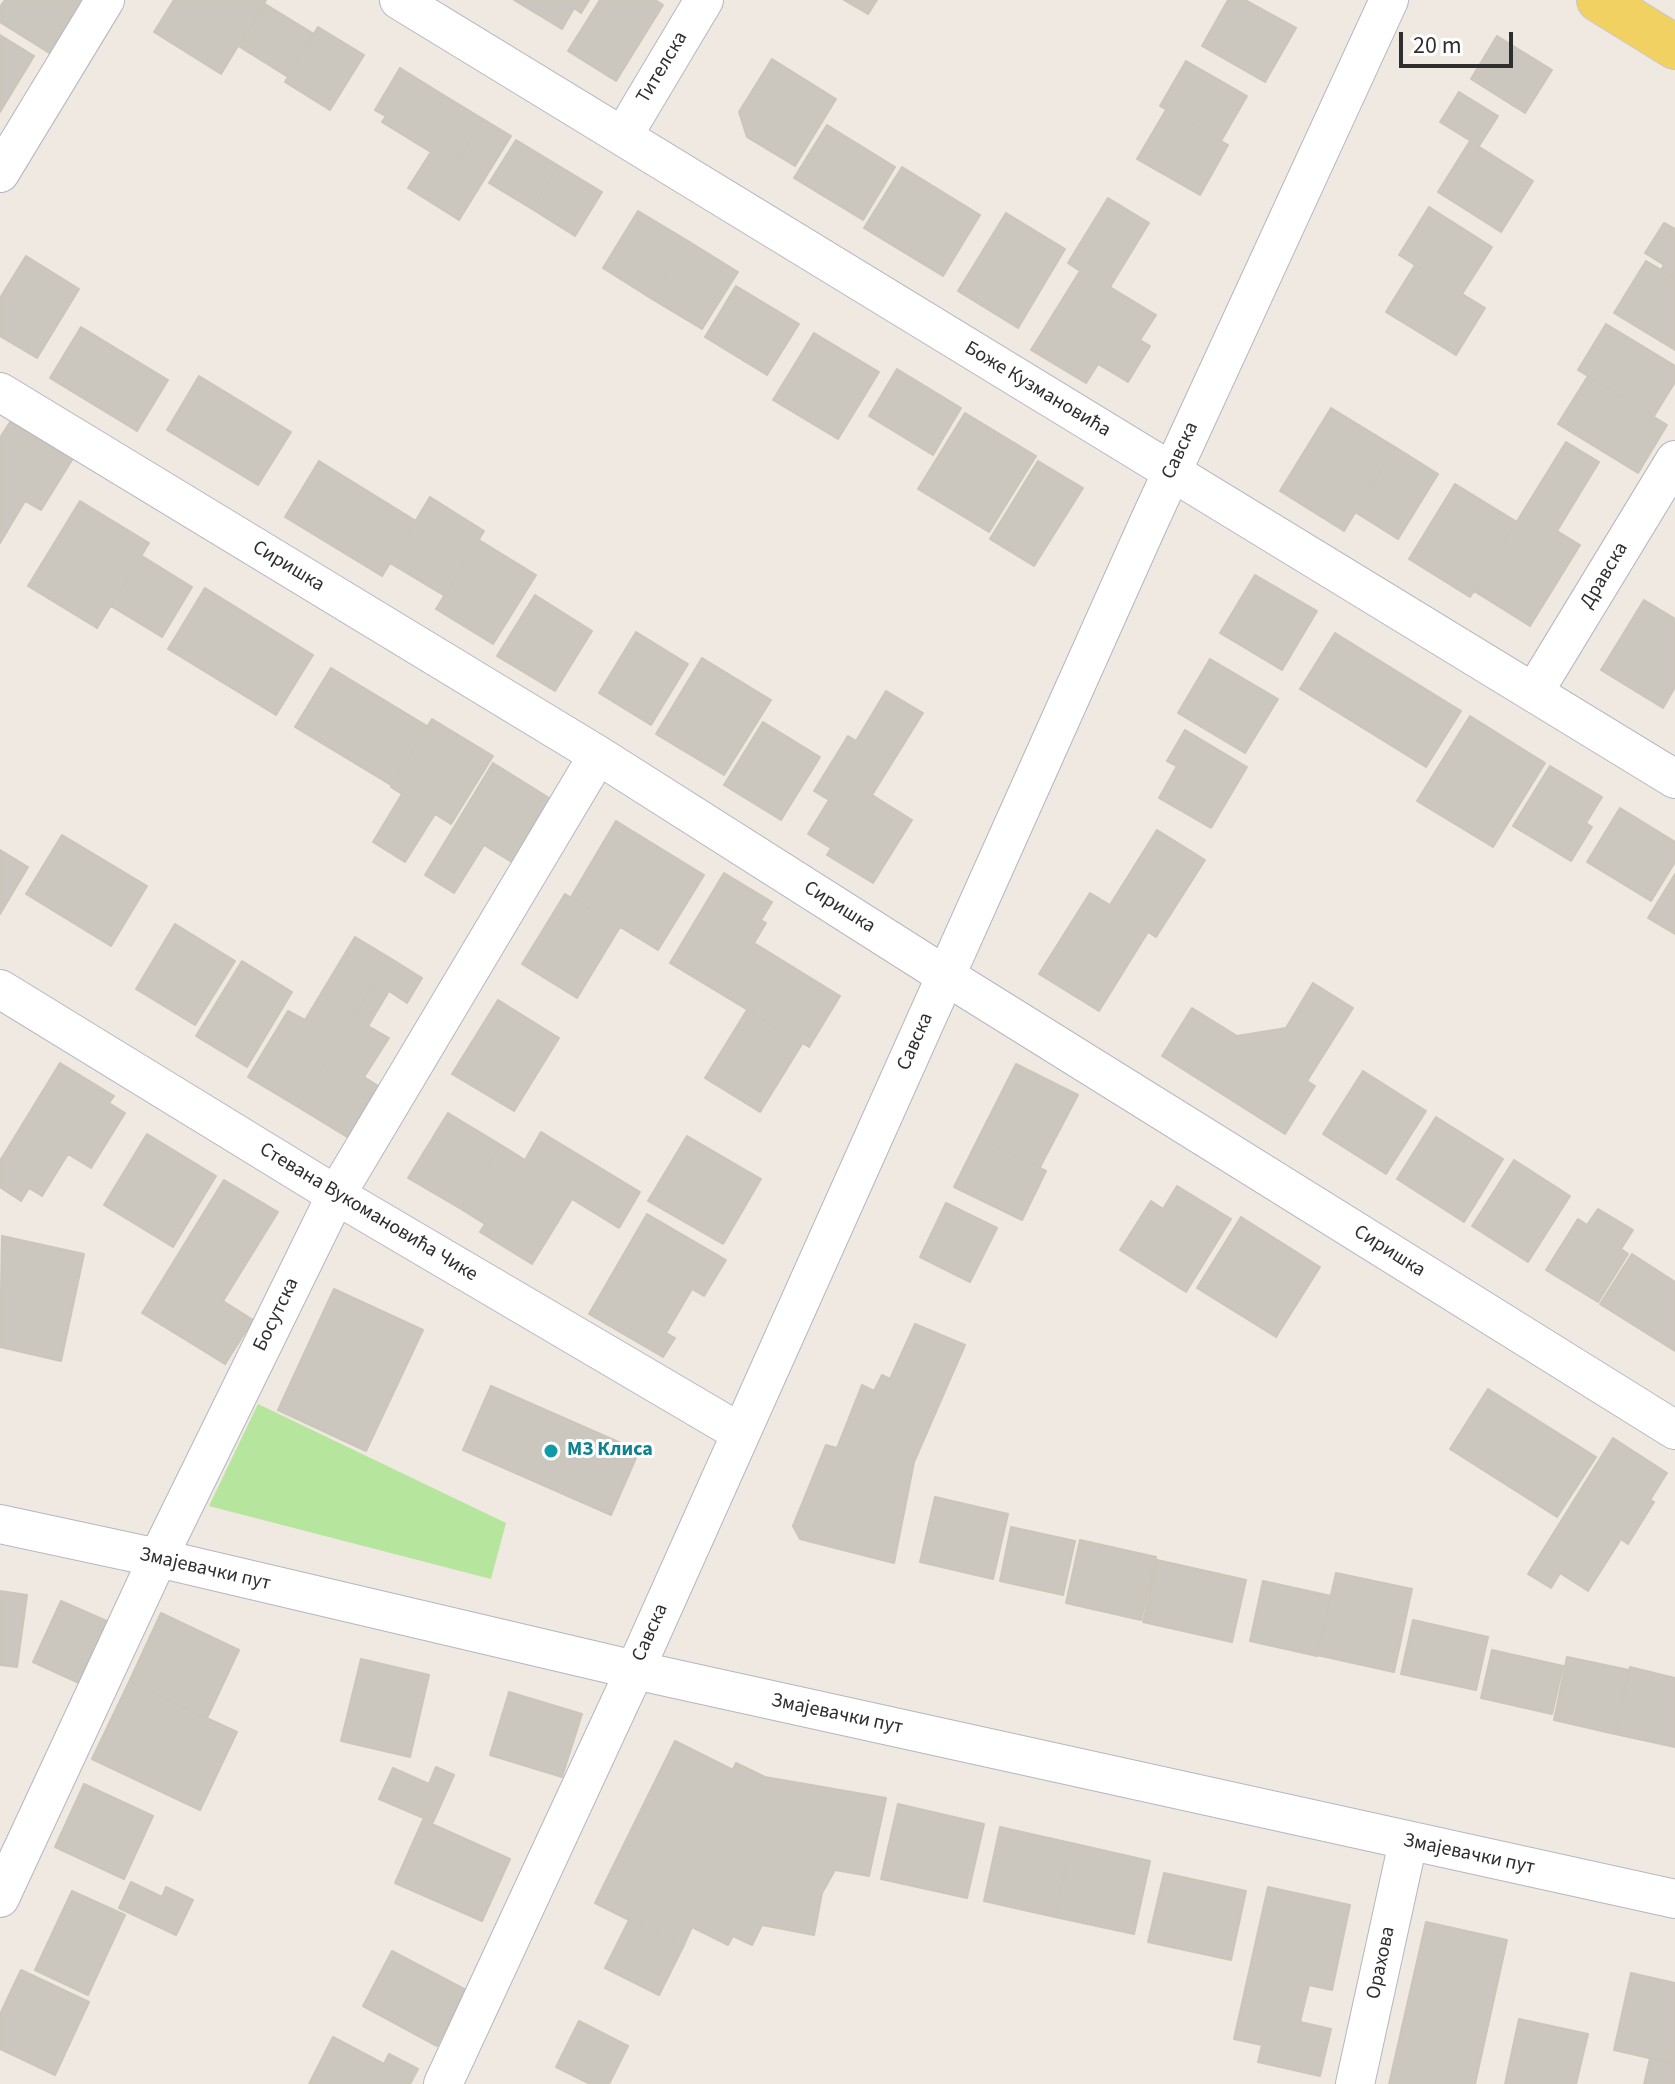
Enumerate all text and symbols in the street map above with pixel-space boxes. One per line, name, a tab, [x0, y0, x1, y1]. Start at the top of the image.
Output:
scale bar	[1403, 16, 1517, 66]
street label: Тителска	[632, 28, 694, 108]
text: 20 m	[1413, 28, 1462, 63]
street label: Боже Кузмановића	[960, 337, 1114, 443]
street label: Савска	[1157, 418, 1205, 484]
street label: Сиришка	[248, 536, 328, 598]
street label: Дравска	[1576, 538, 1634, 614]
street label: Сиришка	[799, 877, 879, 939]
street label: Савска	[893, 1009, 939, 1075]
street label: Стевана Вукомановића Чике	[255, 1138, 481, 1288]
street label: Сиришка	[1349, 1221, 1429, 1283]
street label: Босутска	[249, 1274, 305, 1356]
place label: МЗ Клиса	[567, 1439, 653, 1463]
marker: МЗ Клиса	[542, 1442, 560, 1460]
street label: Змајевачки пут	[137, 1543, 273, 1597]
street label: Савска	[628, 1600, 674, 1666]
street label: Змајевачки пут	[769, 1689, 905, 1741]
street label: Змајевачки пут	[1401, 1829, 1537, 1881]
street label: Орахова	[1363, 1924, 1401, 2002]

